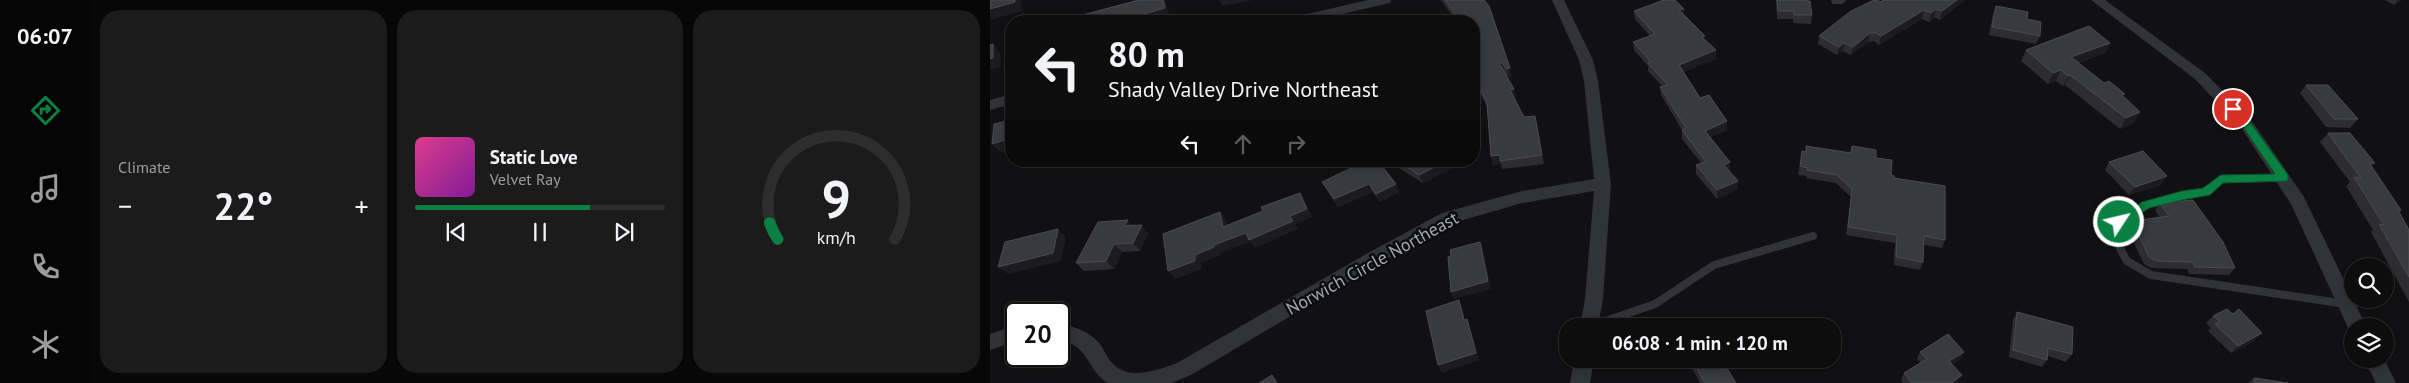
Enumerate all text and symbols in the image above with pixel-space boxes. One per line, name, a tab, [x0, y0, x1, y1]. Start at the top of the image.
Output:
text: 06:07	[17, 22, 73, 50]
text: 80 m	[1108, 31, 1185, 77]
icon: left	[1025, 35, 1090, 100]
text: Shady Valley Drive Northeast	[1108, 75, 1379, 103]
pin	[2212, 88, 2254, 130]
icon: directions	[28, 93, 63, 128]
icon: arrive	[2219, 95, 2247, 123]
icon: left	[1176, 130, 1204, 158]
icon: ahead	[1229, 130, 1257, 158]
icon: right	[1282, 130, 1310, 158]
text: Static Love	[490, 145, 578, 169]
text: Climate	[118, 157, 170, 177]
text: 9	[822, 165, 851, 232]
text: Velvet Ray	[490, 169, 561, 189]
icon: music	[28, 171, 63, 206]
text: 22°	[213, 181, 273, 230]
text: −	[118, 187, 132, 224]
text: +	[355, 187, 369, 224]
position arrow	[2092, 195, 2144, 247]
street label: Norwich Circle Northeast	[1282, 206, 1462, 320]
icon: previous	[442, 218, 470, 246]
icon: pause	[526, 218, 554, 246]
icon: next	[610, 218, 638, 246]
text: km/h	[817, 226, 856, 249]
icon: phone	[28, 249, 63, 284]
map controls	[2344, 258, 2394, 368]
button: search	[2344, 258, 2394, 308]
speed limit sign: 20	[1005, 302, 1070, 367]
button: layers	[2344, 318, 2394, 368]
icon: climate	[28, 327, 63, 362]
text: 06:08 · 1 min · 120 m	[1612, 331, 1788, 355]

